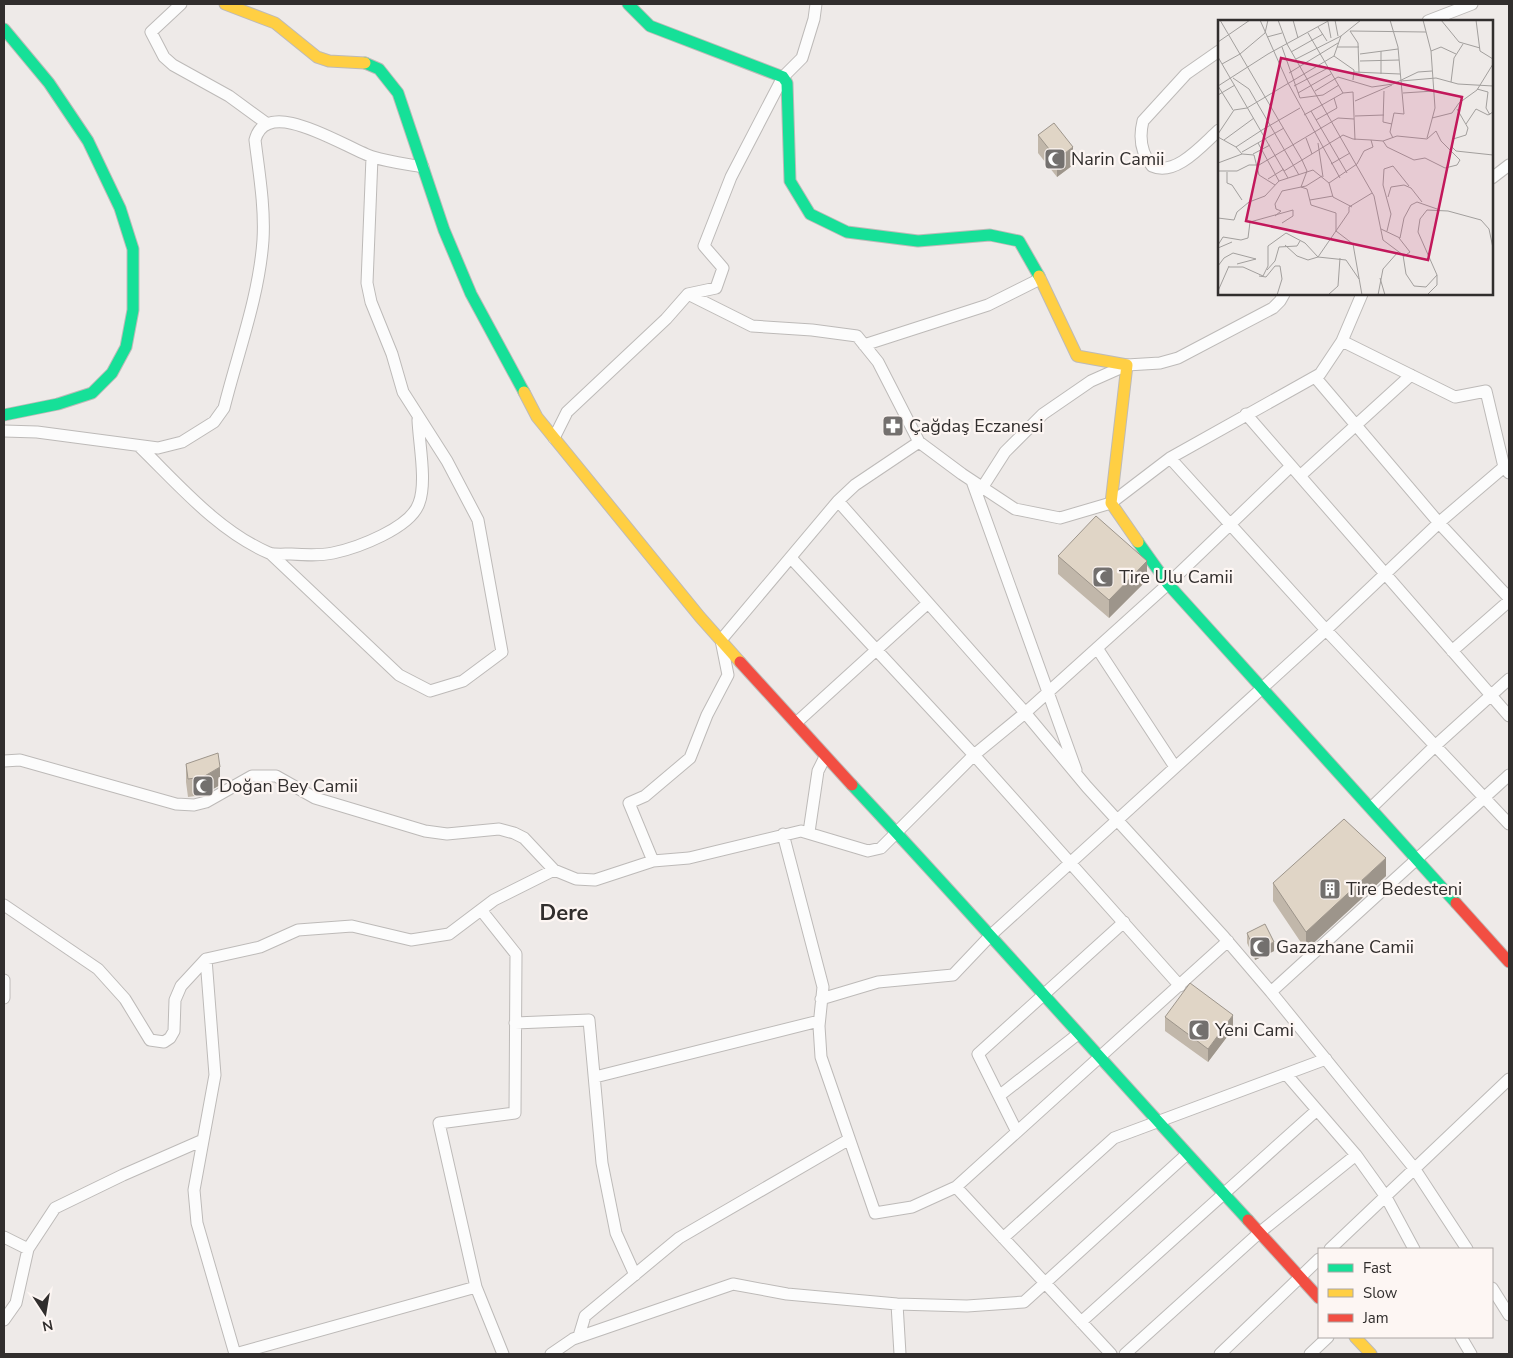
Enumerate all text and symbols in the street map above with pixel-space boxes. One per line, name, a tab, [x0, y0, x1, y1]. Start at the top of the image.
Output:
inset map	[1218, 20, 1493, 295]
mosque icon: Narin Camii	[1043, 147, 1067, 171]
place label: Narin Camii	[1071, 147, 1164, 171]
pharmacy icon: Çağdaş Eczanesi	[881, 414, 905, 438]
place label: Çağdaş Eczanesi	[909, 414, 1043, 438]
mosque icon: Tire Ulu Camii	[1091, 565, 1115, 589]
place label: Tire Ulu Camii	[1119, 565, 1233, 589]
mosque icon: Doğan Bey Camii	[191, 774, 215, 798]
place label: Doğan Bey Camii	[219, 774, 358, 798]
building icon: Tire Bedesteni	[1318, 877, 1342, 901]
place label: Tire Bedesteni	[1346, 877, 1462, 901]
district label: Dere	[539, 898, 589, 928]
mosque icon: Gazazhane Camii	[1248, 935, 1272, 959]
place label: Gazazhane Camii	[1276, 935, 1414, 959]
mosque icon: Yeni Cami	[1187, 1018, 1211, 1042]
place label: Yeni Cami	[1214, 1018, 1294, 1042]
legend	[1318, 1248, 1493, 1338]
text: Fast	[1363, 1258, 1392, 1278]
text: Slow	[1363, 1283, 1398, 1303]
north arrow	[20, 1288, 70, 1338]
text: Jam	[1362, 1308, 1389, 1328]
text: N	[40, 1315, 55, 1336]

